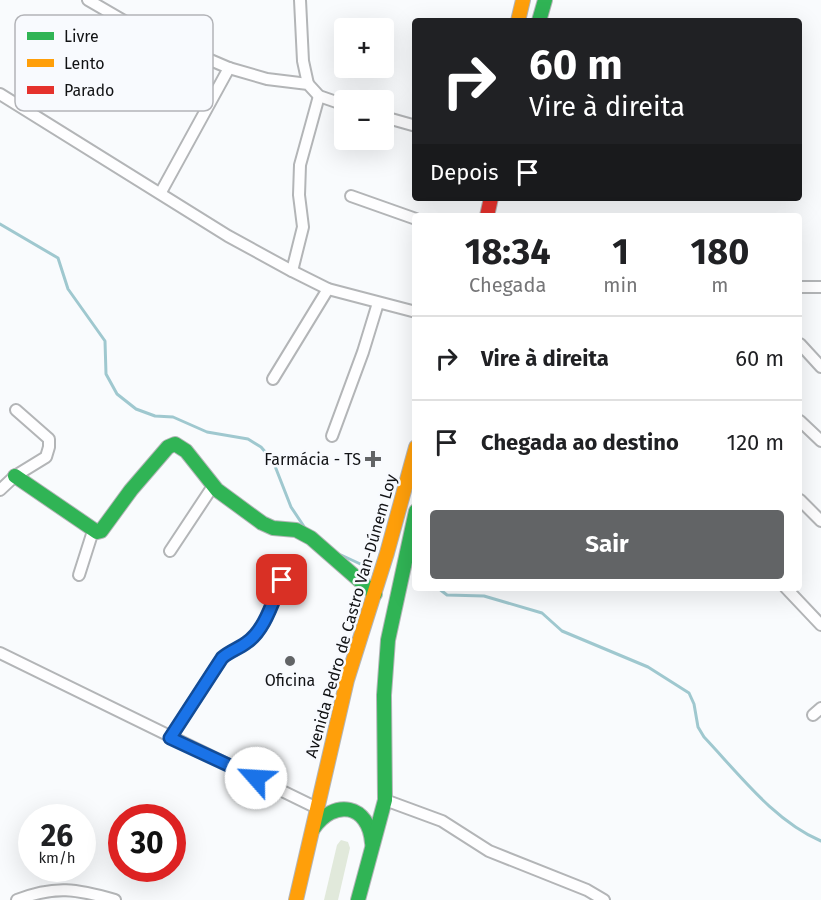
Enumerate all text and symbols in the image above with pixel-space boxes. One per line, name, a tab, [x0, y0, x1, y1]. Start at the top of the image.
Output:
legend	[15, 15, 213, 111]
map controls	[334, 18, 394, 150]
button: +	[334, 18, 394, 78]
text: Livre	[64, 27, 99, 46]
text: 60 m	[529, 40, 623, 90]
icon: right	[430, 42, 508, 120]
text: Lento	[64, 54, 105, 73]
text: Parado	[64, 81, 114, 100]
button: −	[334, 90, 394, 150]
text: Vire à direita	[529, 91, 685, 123]
icon: arrive	[511, 156, 544, 189]
text: Depois	[430, 159, 499, 186]
text: 18:34	[465, 230, 551, 274]
text: 1	[612, 230, 629, 274]
text: 180	[691, 230, 749, 274]
text: Chegada	[469, 273, 546, 297]
text: min	[603, 273, 638, 297]
text: m	[711, 273, 728, 297]
icon: right	[430, 342, 463, 375]
text: Vire à direita	[481, 345, 609, 372]
text: 60 m	[735, 345, 784, 372]
icon: arrive	[430, 426, 463, 459]
text: Chegada ao destino	[481, 429, 679, 456]
text: 120 m	[727, 429, 784, 456]
place label: Farmácia - TS	[264, 450, 361, 469]
marker: Farmácia - TS	[366, 452, 380, 466]
street label: Avenida Pedro de Castro Van-Dúnem Loy	[301, 472, 401, 760]
button: Sair	[430, 510, 784, 579]
pin	[256, 554, 307, 605]
icon: arrive	[265, 563, 298, 596]
marker: Oficina	[283, 654, 297, 668]
place label: Oficina	[265, 671, 315, 690]
position arrow	[224, 746, 288, 810]
speed limit sign: 30	[108, 804, 186, 882]
text: 26	[41, 818, 73, 854]
text: km/h	[38, 849, 76, 867]

